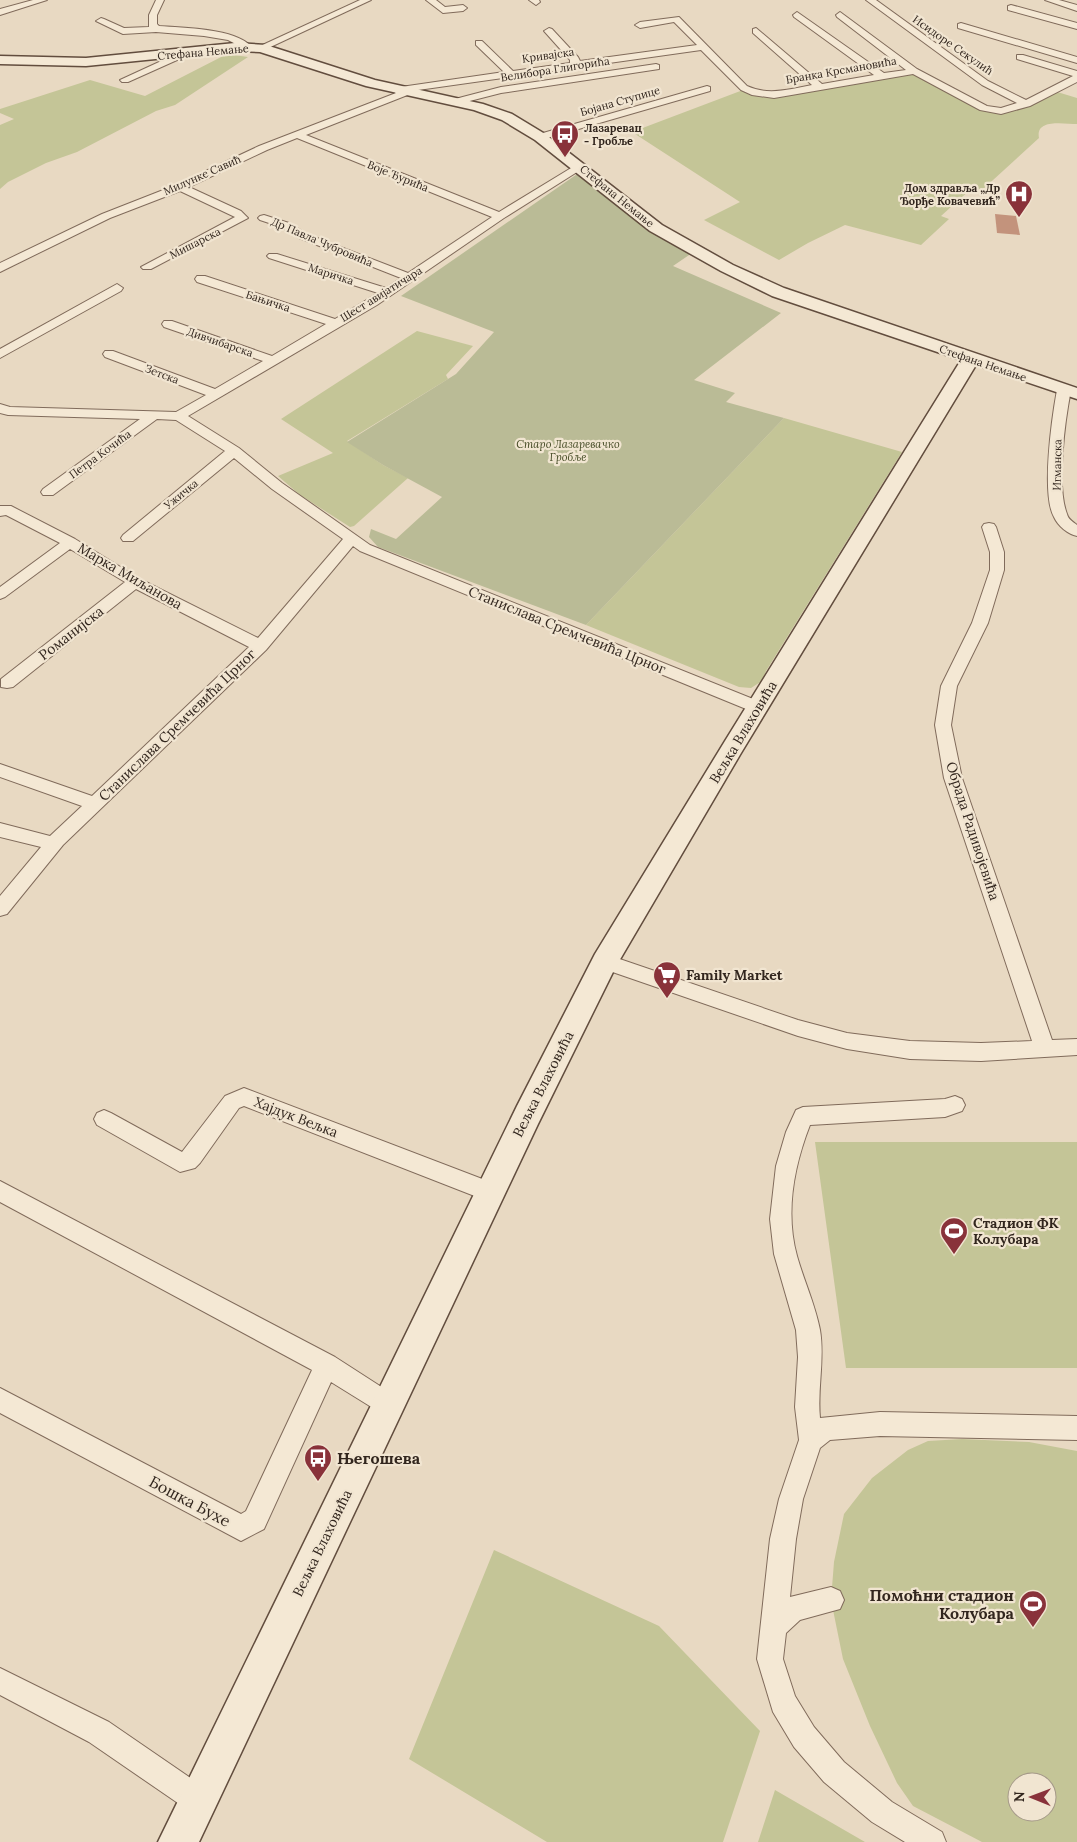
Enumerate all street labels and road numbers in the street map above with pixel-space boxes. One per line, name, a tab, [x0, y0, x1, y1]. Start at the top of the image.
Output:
street label: Исидоре Секулић	[910, 12, 996, 78]
street label: Стефана Немање	[157, 41, 249, 63]
street label: Кривајска	[521, 44, 575, 66]
street label: Велибора Глигорића	[499, 53, 611, 85]
street label: Бранка Крсмановића	[784, 53, 898, 87]
street label: Бојана Ступице	[578, 83, 662, 119]
street label: Милунке Савић	[161, 151, 243, 198]
street label: Воје Ђурића	[365, 157, 431, 195]
street label: Стефана Немање	[577, 162, 657, 230]
street label: Др Павла Чубровића	[269, 214, 375, 270]
street label: Мишарска	[167, 224, 223, 262]
street label: Маричка	[307, 260, 356, 288]
street label: Шест авијатичара	[337, 263, 425, 325]
street label: Бањичка	[244, 287, 292, 315]
street label: Дивчибарска	[185, 324, 255, 360]
street label: Стефана Немање	[937, 341, 1029, 385]
street label: Зетска	[143, 361, 181, 387]
street label: Петра Кочића	[66, 426, 134, 481]
street label: Игманска	[1050, 439, 1064, 491]
street label: Ужичка	[160, 476, 201, 513]
street label: Марка Миљанова	[75, 539, 185, 613]
street label: Станислава Сремчевића Црног	[466, 582, 668, 678]
street label: Романијска	[35, 602, 107, 664]
street label: Станислава Сремчевића Црног	[95, 645, 259, 805]
street label: Вељка Влаховића	[705, 677, 781, 787]
street label: Обрада Радивојевића	[942, 759, 1004, 903]
street label: Вељка Влаховића	[508, 1028, 578, 1140]
street label: Хајдук Вељка	[252, 1093, 340, 1141]
street label: Бошка Бухе	[146, 1471, 234, 1531]
street label: Вељка Влаховића	[288, 1487, 356, 1599]

